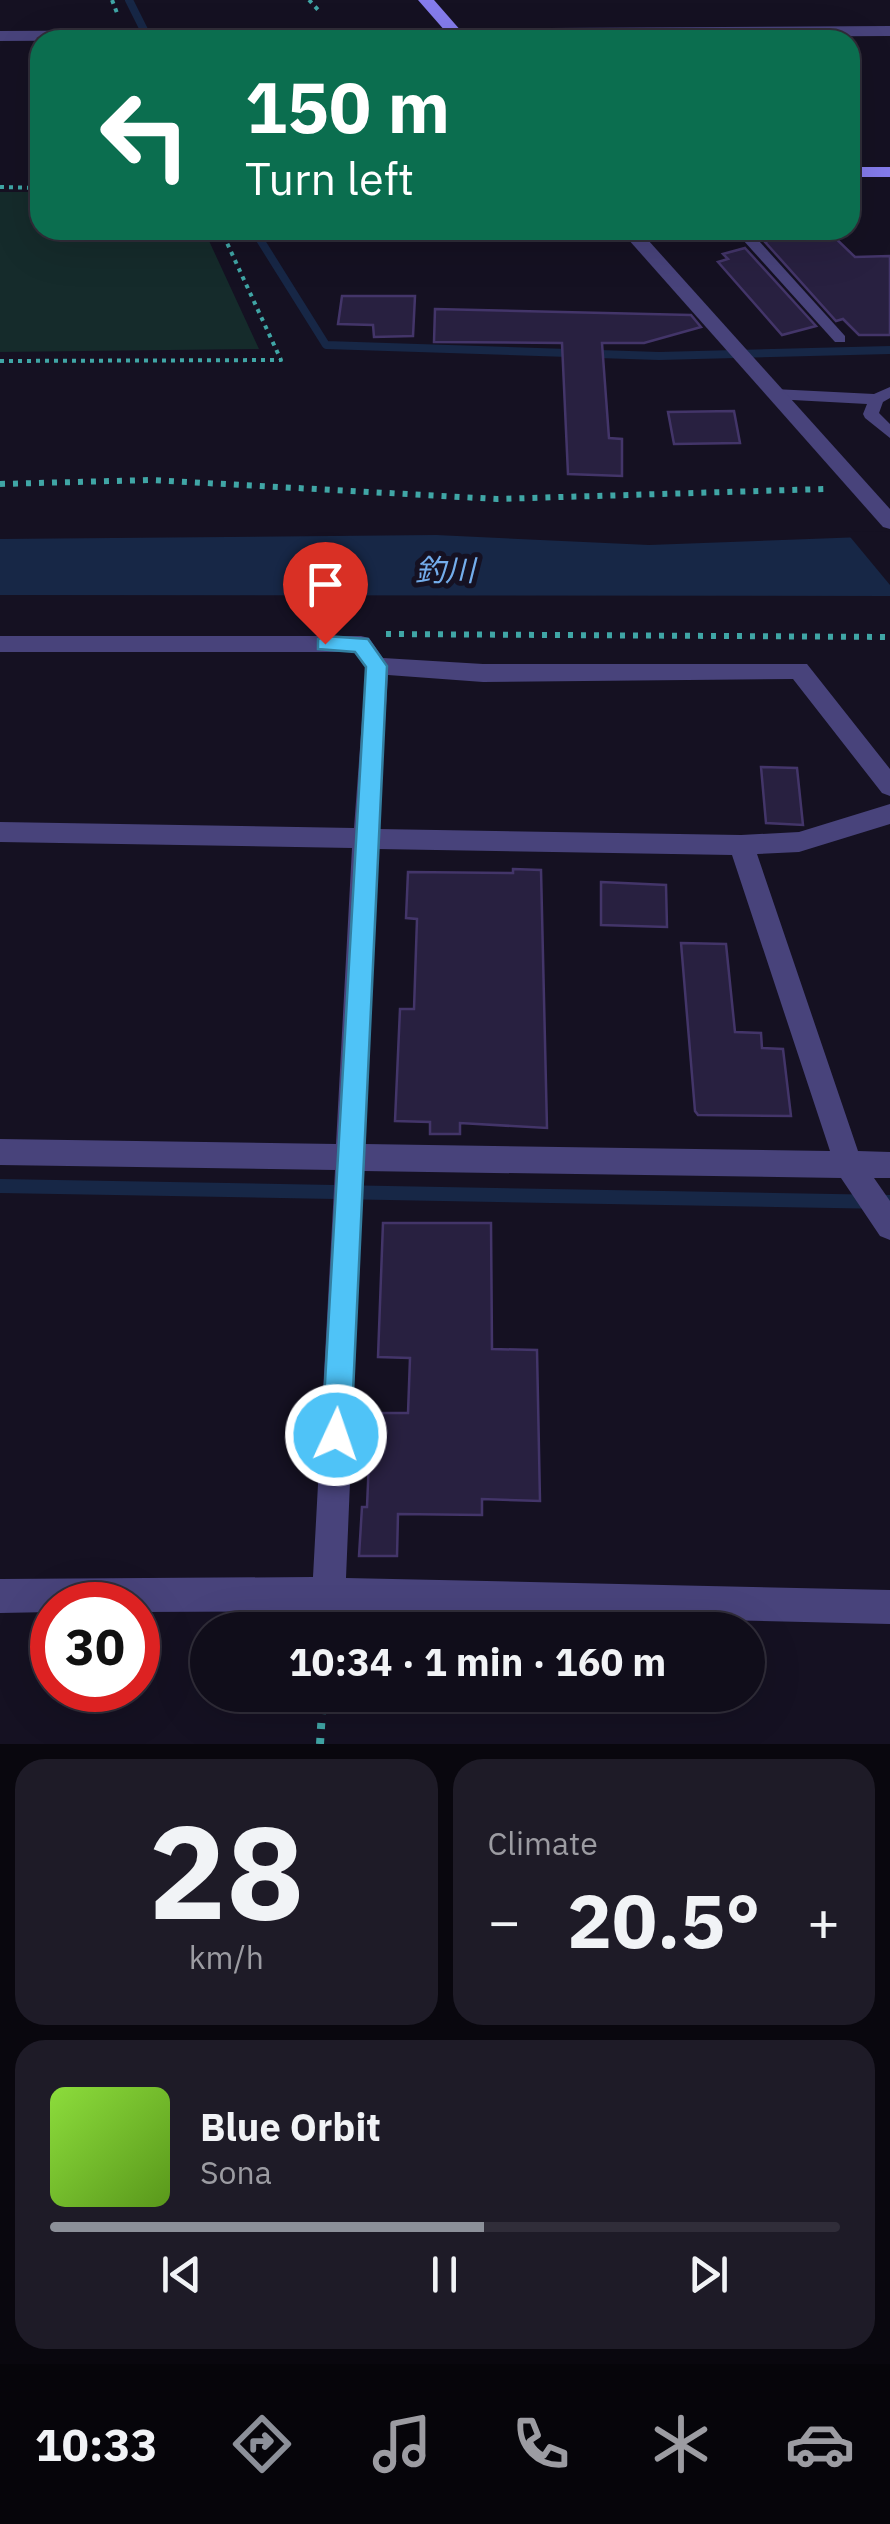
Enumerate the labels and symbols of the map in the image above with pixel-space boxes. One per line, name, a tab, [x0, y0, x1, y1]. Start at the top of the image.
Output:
pin	[283, 542, 368, 645]
water label: 釣川	[415, 550, 478, 589]
position arrow	[284, 1383, 388, 1487]
speed limit sign: 30	[30, 1582, 160, 1712]

